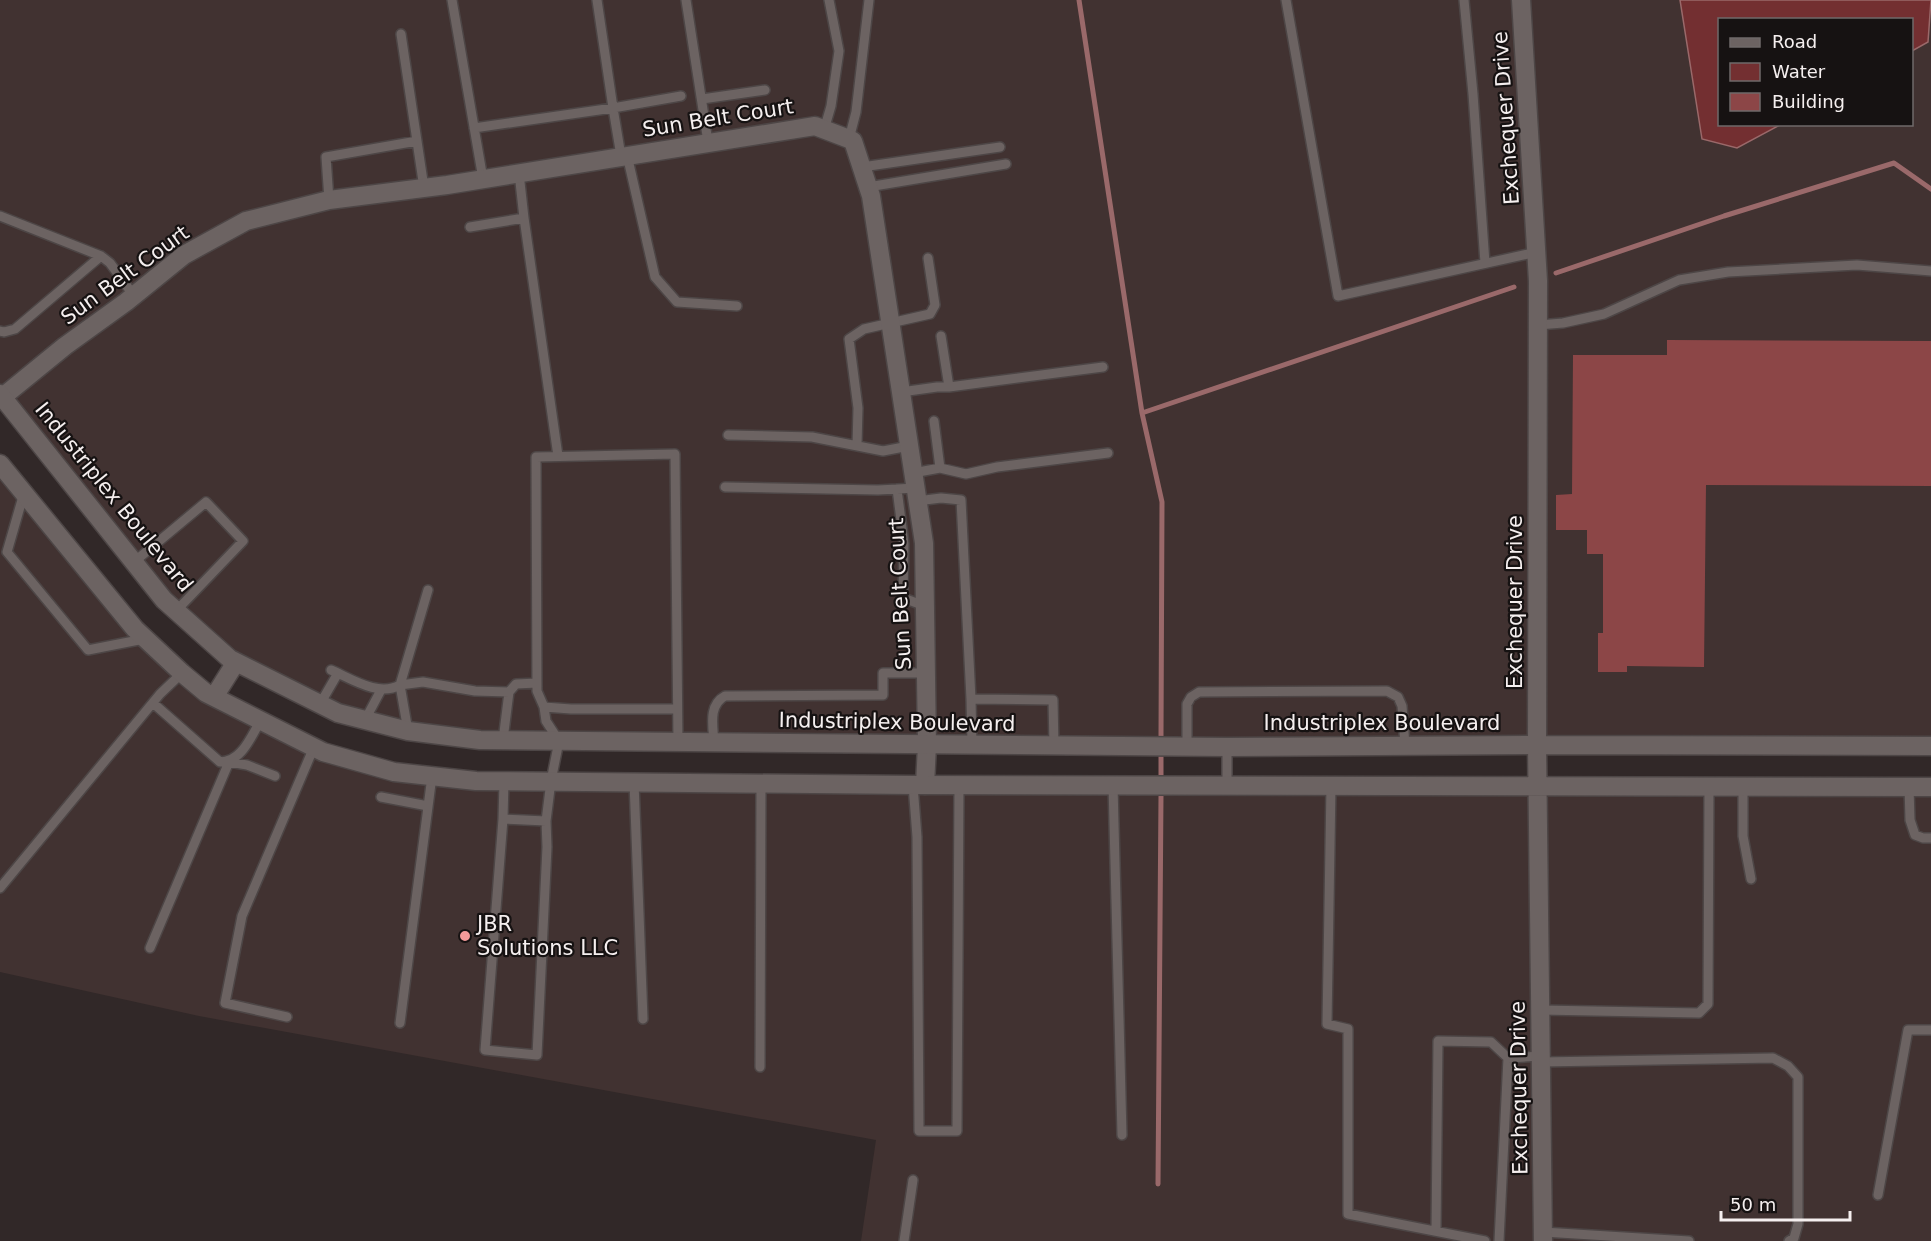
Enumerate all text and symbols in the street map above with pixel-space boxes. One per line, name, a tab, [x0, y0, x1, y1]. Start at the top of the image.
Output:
legend	[1718, 18, 1913, 126]
street label: Exchequer Drive	[1488, 30, 1524, 206]
text: Road	[1772, 31, 1817, 52]
text: Water	[1772, 61, 1826, 82]
text: Building	[1772, 91, 1845, 112]
street label: Sun Belt Court	[641, 94, 795, 142]
street label: Sun Belt Court	[56, 221, 194, 329]
street label: Industriplex Boulevard	[30, 397, 198, 597]
street label: Exchequer Drive	[1503, 515, 1527, 689]
street label: Sun Belt Court	[884, 517, 916, 671]
street label: Industriplex Boulevard	[778, 708, 1016, 736]
street label: Industriplex Boulevard	[1264, 711, 1500, 735]
place label: JBR Solutions LLC	[475, 912, 618, 960]
marker: JBR Solutions LLC	[458, 929, 472, 943]
street label: Exchequer Drive	[1505, 1001, 1533, 1175]
scale bar	[1721, 1184, 1850, 1222]
text: 50 m	[1730, 1194, 1776, 1215]

